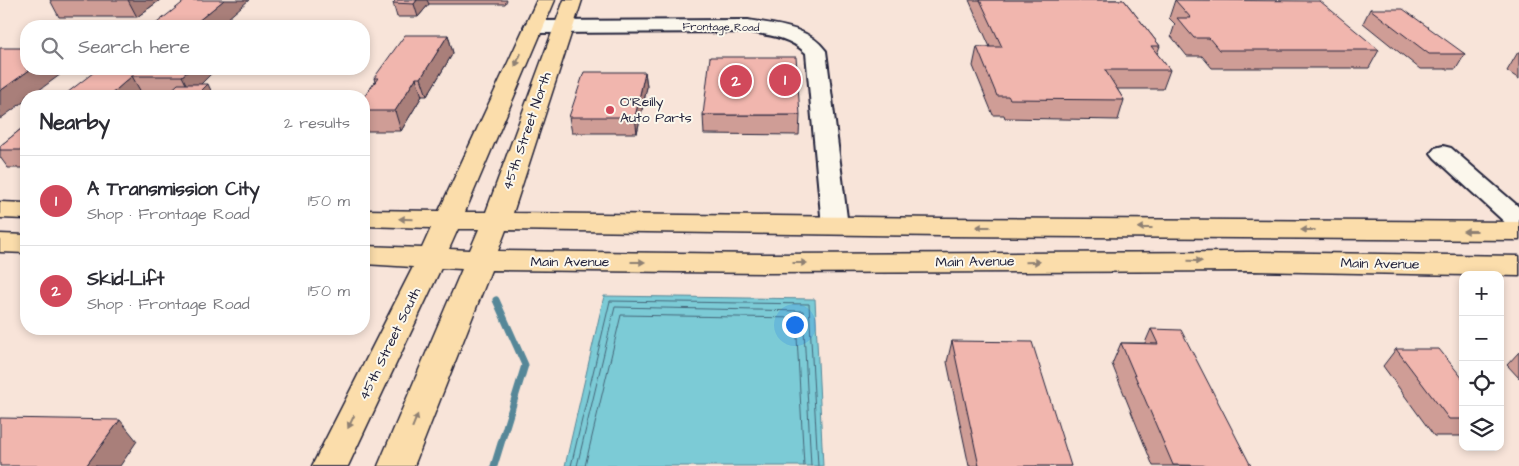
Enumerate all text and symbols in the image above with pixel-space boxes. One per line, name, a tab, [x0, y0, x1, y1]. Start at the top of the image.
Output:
street label: Frontage Road	[682, 19, 760, 36]
search box	[20, 20, 370, 75]
icon: search	[38, 34, 66, 62]
text: Search here	[78, 34, 190, 61]
one-way arrow	[514, 53, 522, 67]
pin: 1	[769, 61, 801, 99]
pin: 2	[720, 62, 752, 100]
street label: 45th Street North	[497, 69, 557, 193]
place label: O'Reilly Auto Parts	[620, 92, 692, 128]
marker: O'Reilly Auto Parts	[604, 104, 616, 116]
text: Nearby	[40, 108, 110, 137]
text: 2 results	[284, 112, 350, 134]
text: A Transmission City	[87, 176, 260, 203]
text: 1	[55, 190, 57, 212]
text: 150 m	[308, 190, 350, 212]
text: Shop · Frontage Road	[87, 203, 250, 225]
one-way arrow	[398, 215, 414, 223]
one-way arrow	[975, 223, 991, 231]
one-way arrow	[1137, 224, 1153, 232]
one-way arrow	[1300, 226, 1316, 234]
one-way arrow	[1462, 227, 1478, 235]
street label: Main Avenue	[935, 251, 1015, 273]
street label: Main Avenue	[531, 252, 610, 272]
street label: Main Avenue	[1340, 253, 1420, 275]
one-way arrow	[1187, 257, 1203, 265]
one-way arrow	[630, 258, 646, 266]
one-way arrow	[1025, 258, 1041, 266]
one-way arrow	[792, 259, 808, 267]
text: Skid-Lift	[87, 266, 164, 293]
map controls	[1459, 271, 1504, 451]
button: +	[1459, 271, 1504, 316]
text: 2	[51, 280, 61, 302]
text: 150 m	[308, 280, 350, 302]
street label: 45th Street South	[354, 284, 426, 404]
text: Shop · Frontage Road	[87, 293, 250, 315]
your location	[782, 312, 808, 338]
button: −	[1459, 316, 1504, 361]
button: locate	[1459, 361, 1504, 406]
button: layers	[1459, 406, 1504, 451]
one-way arrow	[411, 414, 419, 428]
one-way arrow	[347, 415, 355, 429]

